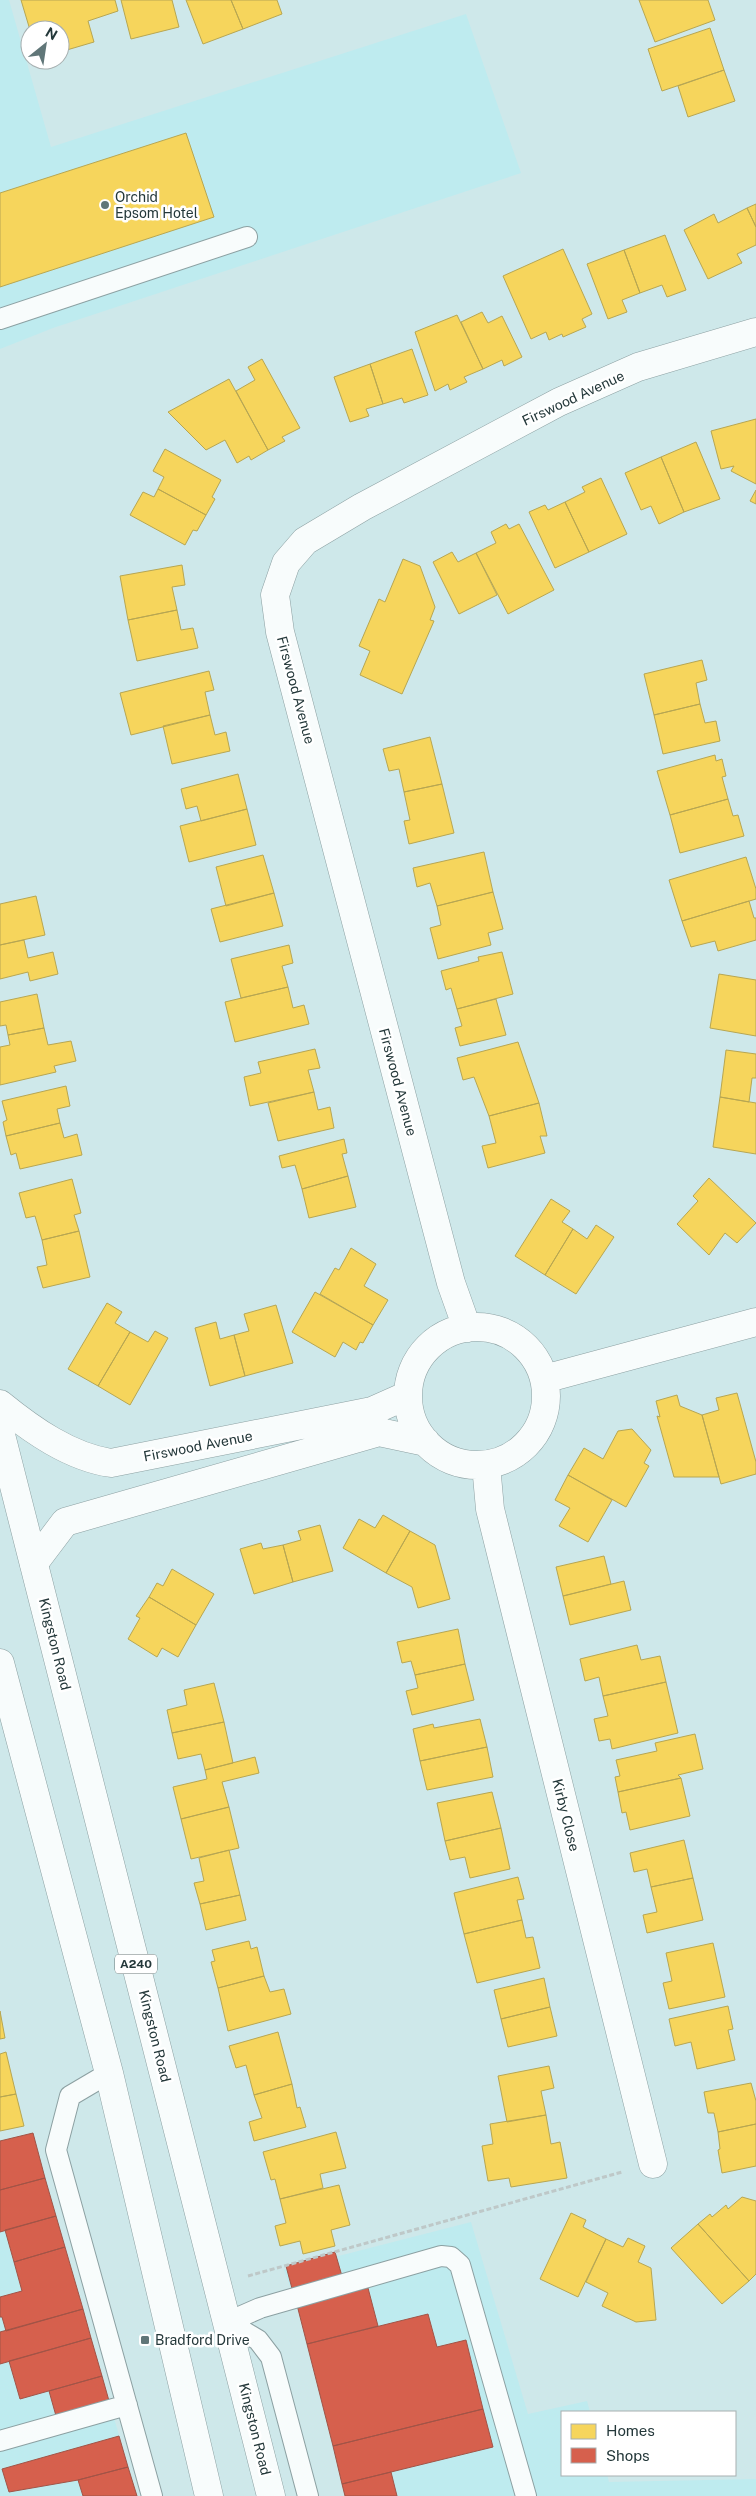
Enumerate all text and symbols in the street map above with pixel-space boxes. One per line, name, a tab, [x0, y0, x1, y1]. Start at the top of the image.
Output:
north arrow	[20, 20, 70, 70]
text: N	[43, 24, 60, 43]
place label: Orchid Epsom Hotel	[115, 189, 198, 221]
marker: Orchid Epsom Hotel	[99, 199, 111, 211]
street label: Firswood Avenue	[519, 367, 627, 429]
street label: Firswood Avenue	[274, 634, 318, 746]
street label: Firswood Avenue	[376, 1026, 420, 1138]
street label: Firswood Avenue	[142, 1428, 254, 1464]
street label: Kingston Road	[36, 1596, 74, 1692]
street label: Kirby Close	[549, 1777, 583, 1853]
road number: A240	[115, 1955, 157, 1974]
street label: Kingston Road	[136, 1988, 174, 2084]
place label: Bradford Drive	[155, 2332, 250, 2348]
marker: Bradford Drive	[139, 2334, 151, 2346]
street label: Kingston Road	[236, 2381, 274, 2477]
legend	[561, 2411, 736, 2476]
text: Homes	[606, 2422, 655, 2439]
text: Shops	[606, 2447, 650, 2464]

